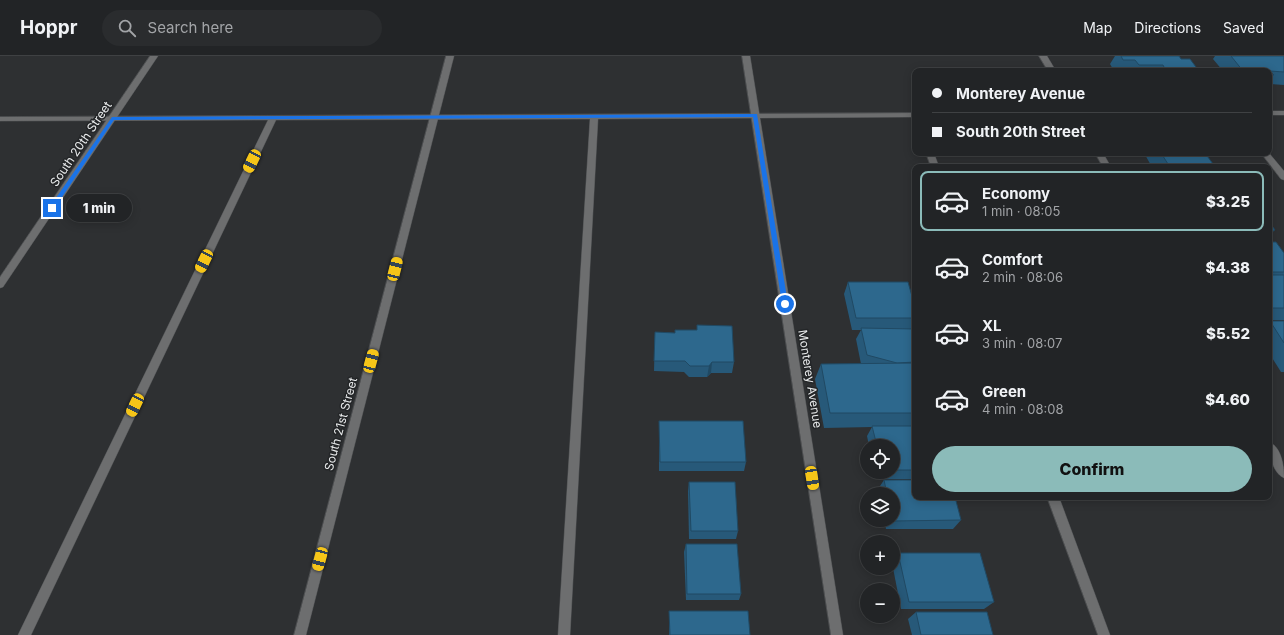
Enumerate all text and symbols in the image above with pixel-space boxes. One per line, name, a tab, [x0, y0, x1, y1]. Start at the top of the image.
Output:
search box	[102, 10, 382, 46]
text: Hoppr	[20, 16, 78, 39]
icon: search	[116, 17, 138, 39]
text: Search here	[148, 18, 233, 37]
text: Map	[1083, 19, 1112, 36]
text: Directions	[1134, 19, 1201, 36]
text: Saved	[1223, 19, 1264, 36]
text: Monterey Avenue	[956, 84, 1085, 103]
street label: South 20th Street	[46, 98, 115, 189]
text: South 20th Street	[956, 122, 1085, 141]
car	[241, 148, 263, 174]
icon: car	[934, 183, 970, 219]
text: Economy	[982, 184, 1050, 203]
text: $3.25	[1206, 192, 1250, 211]
callout: 1 min	[66, 194, 132, 222]
route end	[43, 199, 61, 217]
text: 1 min	[83, 200, 115, 216]
text: 1 min · 08:05	[982, 203, 1060, 219]
car	[193, 248, 215, 274]
icon: car	[934, 249, 970, 285]
text: Comfort	[982, 250, 1043, 269]
car	[386, 256, 404, 282]
text: $4.38	[1205, 258, 1250, 277]
text: 2 min · 08:06	[982, 269, 1063, 285]
route start	[776, 295, 794, 313]
icon: car	[934, 315, 970, 351]
text: XL	[982, 316, 1002, 335]
text: $5.52	[1206, 324, 1250, 343]
street label: Monterey Avenue	[795, 329, 826, 429]
text: 3 min · 08:07	[982, 335, 1062, 351]
car	[362, 348, 380, 374]
street label: South 21st Street	[321, 375, 360, 472]
icon: car	[934, 381, 970, 417]
text: Green	[982, 382, 1026, 401]
text: $4.60	[1205, 390, 1250, 409]
car	[124, 392, 146, 418]
text: 4 min · 08:08	[982, 401, 1064, 417]
map controls	[860, 439, 900, 623]
button: locate	[860, 439, 900, 479]
button: Confirm	[932, 446, 1252, 492]
car	[804, 465, 820, 491]
button: layers	[860, 487, 900, 527]
button: +	[860, 535, 900, 575]
car	[311, 546, 329, 572]
button: −	[860, 583, 900, 623]

